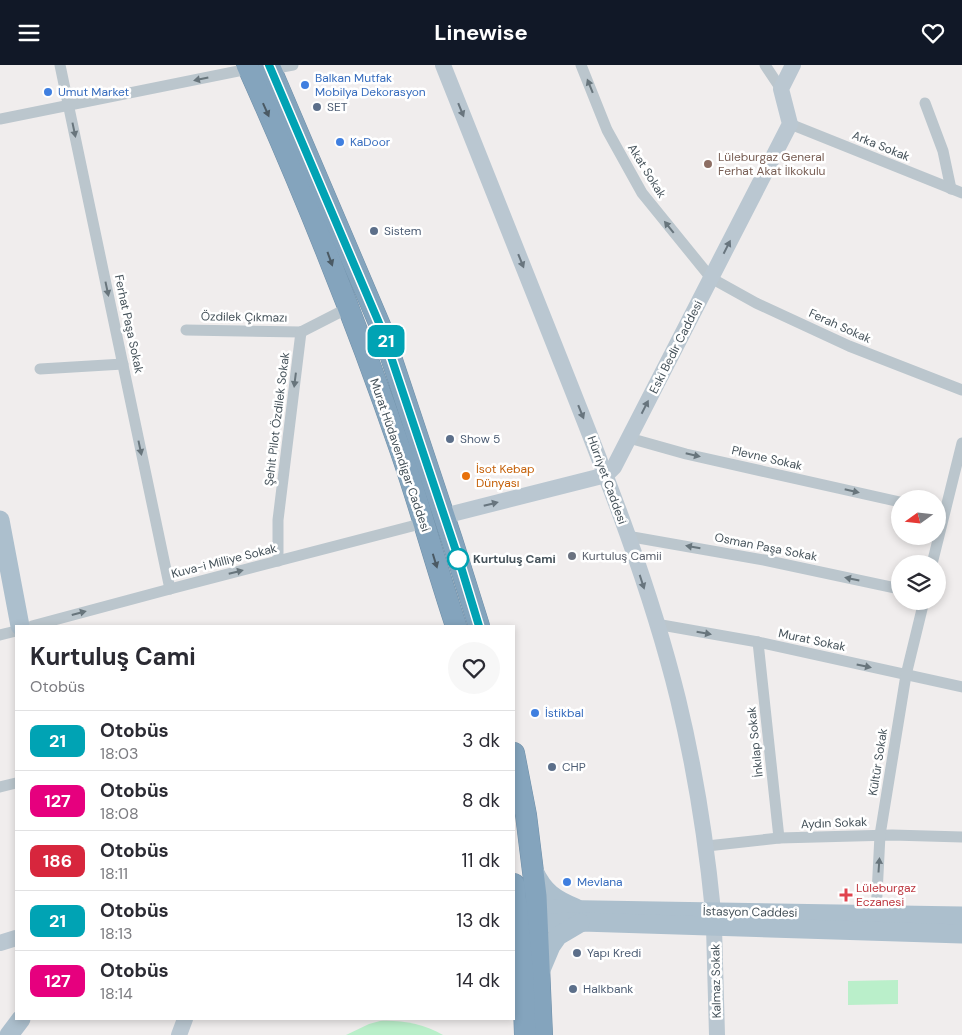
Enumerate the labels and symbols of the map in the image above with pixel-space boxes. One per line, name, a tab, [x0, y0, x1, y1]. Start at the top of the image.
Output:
place label: Balkan Mutfak Mobilya Dekorasyon	[315, 70, 426, 100]
one-way arrow	[193, 75, 208, 83]
marker: Balkan Mutfak Mobilya Dekorasyon	[299, 79, 311, 91]
one-way arrow	[585, 79, 593, 93]
place label: Umut Market	[58, 84, 130, 100]
marker: Umut Market	[42, 86, 54, 98]
place label: SET	[327, 99, 348, 115]
marker: SET	[311, 101, 323, 113]
one-way arrow	[263, 103, 271, 117]
one-way arrow	[458, 103, 466, 117]
one-way arrow	[70, 122, 78, 138]
street label: Arka Sokak	[850, 127, 912, 165]
place label: KaDoor	[350, 134, 391, 150]
marker: KaDoor	[334, 136, 346, 148]
street label: Akat Sokak	[624, 141, 670, 201]
place label: Lüleburgaz General Ferhat Akat İlkokulu	[718, 149, 826, 179]
marker: Lüleburgaz General Ferhat Akat İlkokulu	[702, 158, 714, 170]
one-way arrow	[664, 221, 675, 234]
place label: Sistem	[384, 223, 421, 239]
marker: Sistem	[368, 225, 380, 237]
one-way arrow	[723, 240, 731, 254]
one-way arrow	[326, 252, 334, 267]
one-way arrow	[518, 254, 526, 268]
street label: Ferhat Paşa Sokak	[111, 273, 147, 375]
one-way arrow	[103, 281, 111, 296]
street label: Eski Bedir Caddesi	[646, 298, 706, 396]
street label: Ferah Sokak	[806, 305, 874, 347]
street label: Özdilek Çıkmazı	[201, 308, 287, 326]
line badge: 21	[364, 325, 408, 357]
street label: Şehit Pilot Özdilek Sokak	[261, 351, 293, 487]
one-way arrow	[291, 373, 299, 389]
street label: Murat Hüdavendigar Caddesi	[366, 376, 434, 534]
one-way arrow	[641, 400, 649, 414]
one-way arrow	[578, 405, 586, 419]
place label: Show 5	[460, 431, 500, 447]
marker: Show 5	[444, 433, 456, 445]
street label: Hürriyet Caddesi	[584, 434, 630, 526]
one-way arrow	[137, 440, 145, 456]
street label: Plevne Sokak	[730, 442, 804, 474]
one-way arrow	[686, 451, 701, 459]
place label: İsot Kebap Dünyası	[476, 461, 535, 491]
marker: İsot Kebap Dünyası	[460, 470, 472, 482]
one-way arrow	[844, 487, 859, 495]
north arrow	[891, 490, 946, 545]
one-way arrow	[484, 500, 499, 508]
street label: Osman Paşa Sokak	[713, 529, 819, 565]
street label: Kuva-i Milliye Sokak	[170, 540, 278, 582]
one-way arrow	[684, 543, 700, 551]
marker: Kurtuluş Cami	[447, 548, 469, 570]
place label: Kurtuluş Camii	[582, 548, 662, 564]
marker: Kurtuluş Camii	[566, 550, 578, 562]
place label: Kurtuluş Cami	[473, 551, 556, 567]
one-way arrow	[432, 554, 440, 569]
one-way arrow	[229, 568, 244, 576]
one-way arrow	[639, 574, 647, 589]
one-way arrow	[844, 574, 860, 582]
one-way arrow	[72, 609, 87, 617]
street label: Murat Sokak	[777, 625, 847, 655]
one-way arrow	[697, 629, 713, 637]
one-way arrow	[856, 662, 871, 670]
place label: İstikbal	[545, 705, 584, 721]
street label: İnkılap Sokak	[743, 706, 767, 778]
marker: İstikbal	[529, 707, 541, 719]
street label: Kültür Sokak	[865, 727, 891, 797]
place label: CHP	[562, 759, 586, 775]
marker: CHP	[546, 761, 558, 773]
street label: Aydın Sokak	[801, 814, 867, 832]
one-way arrow	[875, 857, 883, 873]
place label: Mevlana	[577, 874, 623, 890]
marker: Mevlana	[561, 876, 573, 888]
place label: Lüleburgaz Eczanesi	[856, 880, 916, 910]
marker: Lüleburgaz Eczanesi	[840, 889, 852, 901]
street label: İstasyon Caddesi	[703, 903, 797, 921]
street label: Kalmaz Sokak	[707, 944, 725, 1018]
place label: Yapı Kredi	[587, 945, 641, 961]
marker: Yapı Kredi	[571, 947, 583, 959]
place label: Halkbank	[583, 981, 633, 997]
marker: Halkbank	[567, 983, 579, 995]

